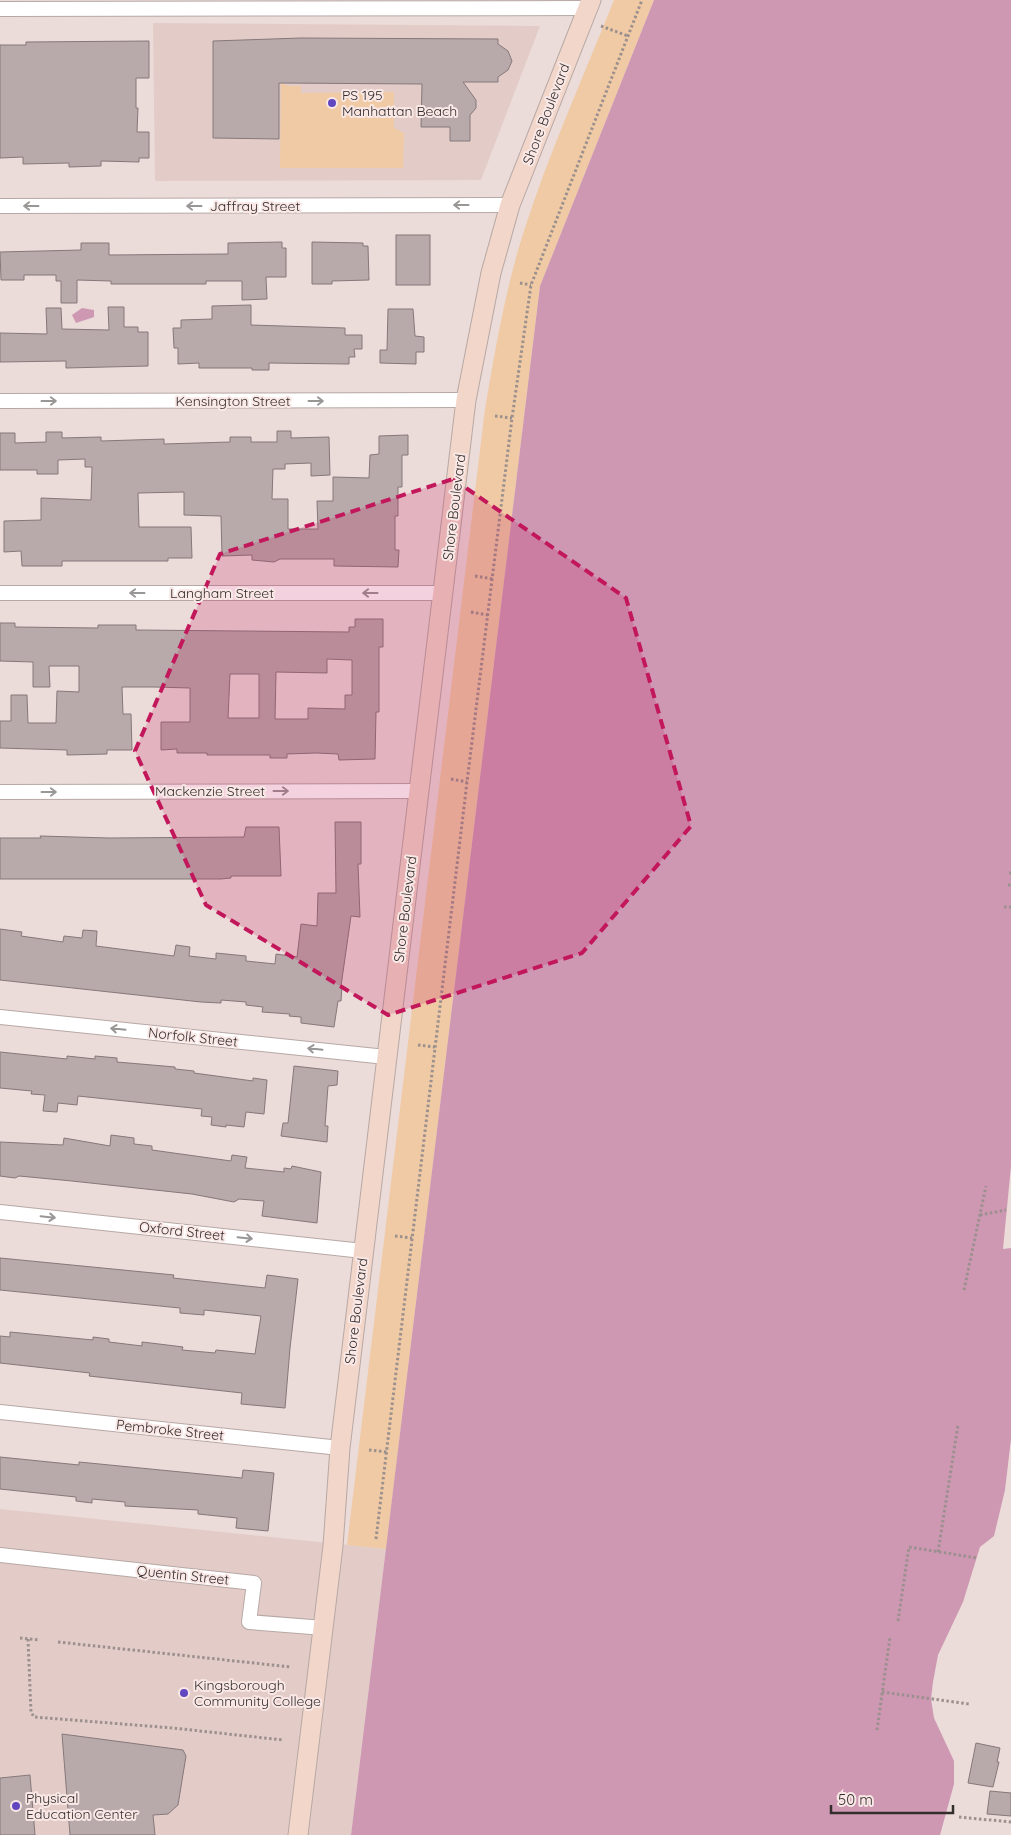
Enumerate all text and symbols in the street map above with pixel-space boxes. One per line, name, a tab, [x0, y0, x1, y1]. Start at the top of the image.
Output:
street label: Shore Boulevard	[518, 61, 574, 167]
place label: PS 195 Manhattan Beach	[342, 86, 457, 120]
marker: PS 195 Manhattan Beach	[326, 97, 338, 109]
street label: Jaffray Street	[210, 197, 300, 215]
one-way arrow	[454, 200, 470, 210]
one-way arrow	[24, 201, 40, 211]
one-way arrow	[186, 201, 202, 211]
street label: Kensington Street	[176, 392, 291, 410]
one-way arrow	[40, 396, 56, 406]
one-way arrow	[308, 396, 324, 405]
street label: Shore Boulevard	[439, 453, 469, 561]
street label: Langham Street	[170, 584, 274, 602]
one-way arrow	[129, 588, 146, 598]
one-way arrow	[362, 588, 378, 598]
street label: Mackenzie Street	[155, 782, 265, 800]
one-way arrow	[272, 786, 289, 796]
one-way arrow	[40, 787, 56, 797]
street label: Shore Boulevard	[390, 855, 420, 963]
street label: Norfolk Street	[147, 1023, 239, 1051]
one-way arrow	[111, 1024, 127, 1034]
one-way arrow	[307, 1045, 323, 1054]
one-way arrow	[40, 1212, 56, 1222]
street label: Oxford Street	[138, 1218, 226, 1244]
one-way arrow	[237, 1233, 253, 1243]
street label: Shore Boulevard	[341, 1257, 371, 1365]
street label: Pembroke Street	[115, 1415, 225, 1445]
street label: Quentin Street	[136, 1561, 230, 1589]
place label: Kingsborough Community College	[194, 1676, 321, 1710]
marker: Kingsborough Community College	[178, 1687, 190, 1699]
scale bar	[831, 1782, 954, 1814]
place label: Physical Education Center	[26, 1789, 138, 1823]
text: 50 m	[838, 1790, 873, 1809]
marker: Physical Education Center	[10, 1800, 22, 1812]

